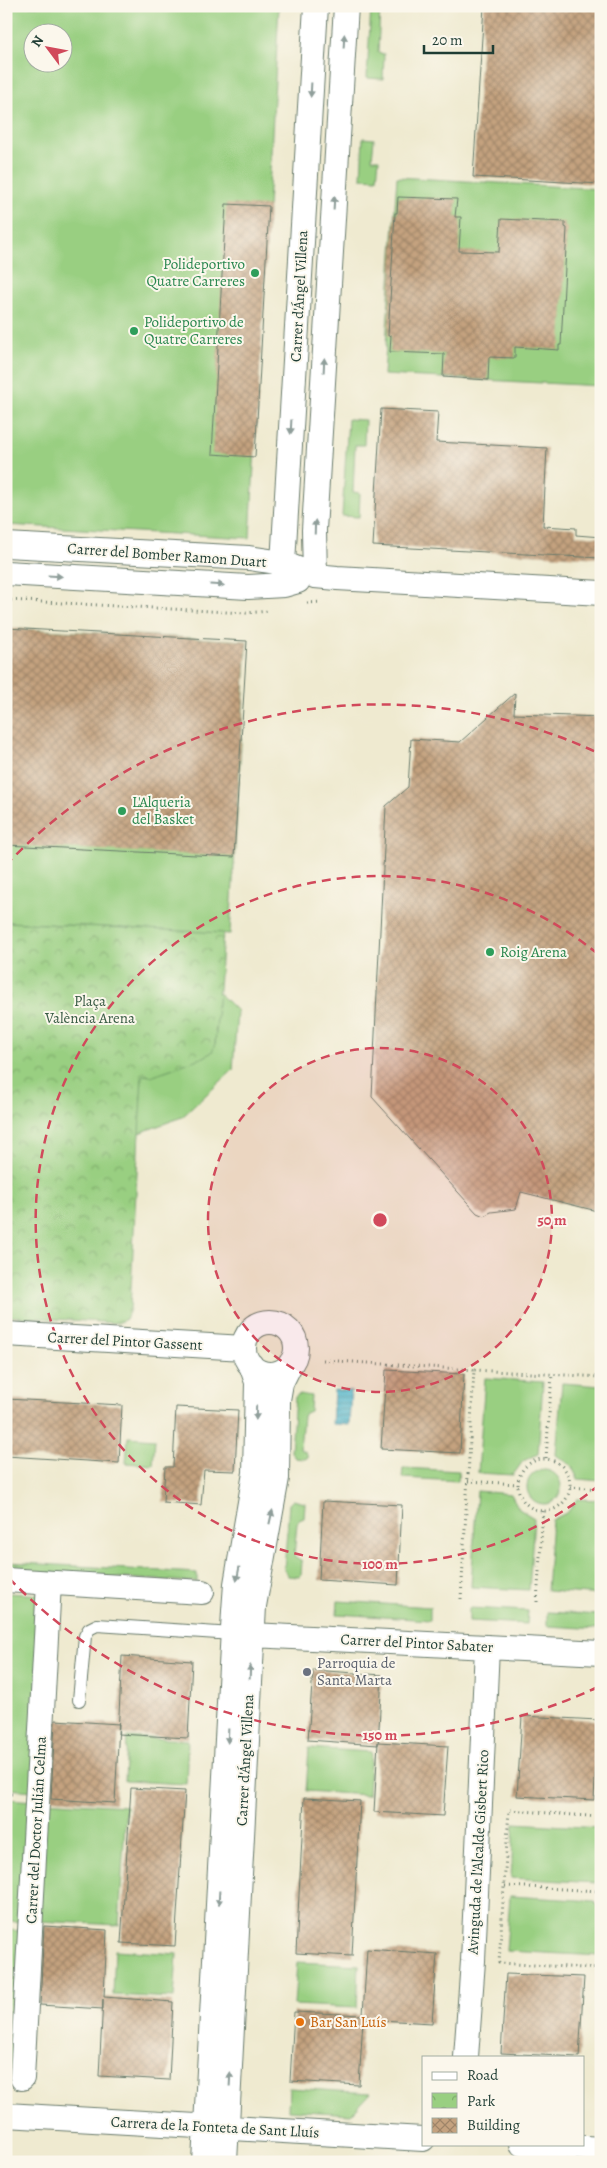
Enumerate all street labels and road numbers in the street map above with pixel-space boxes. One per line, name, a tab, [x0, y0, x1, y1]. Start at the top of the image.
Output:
street label: Carrer d'Ángel Villena	[286, 230, 312, 362]
street label: Carrer del Bomber Ramon Duart	[67, 538, 267, 572]
street label: Carrer del Pintor Gassent	[47, 1327, 203, 1355]
street label: Carrer del Pintor Sabater	[340, 1629, 494, 1657]
street label: Carrer d'Ángel Villena	[232, 1694, 258, 1826]
street label: Carrer del Doctor Julián Celma	[21, 1736, 51, 1924]
street label: Avinguda de l'Alcalde Gisbert Rico	[463, 1749, 493, 1956]
street label: Carrera de la Fonteta de Sant Lluís	[110, 2112, 320, 2142]

